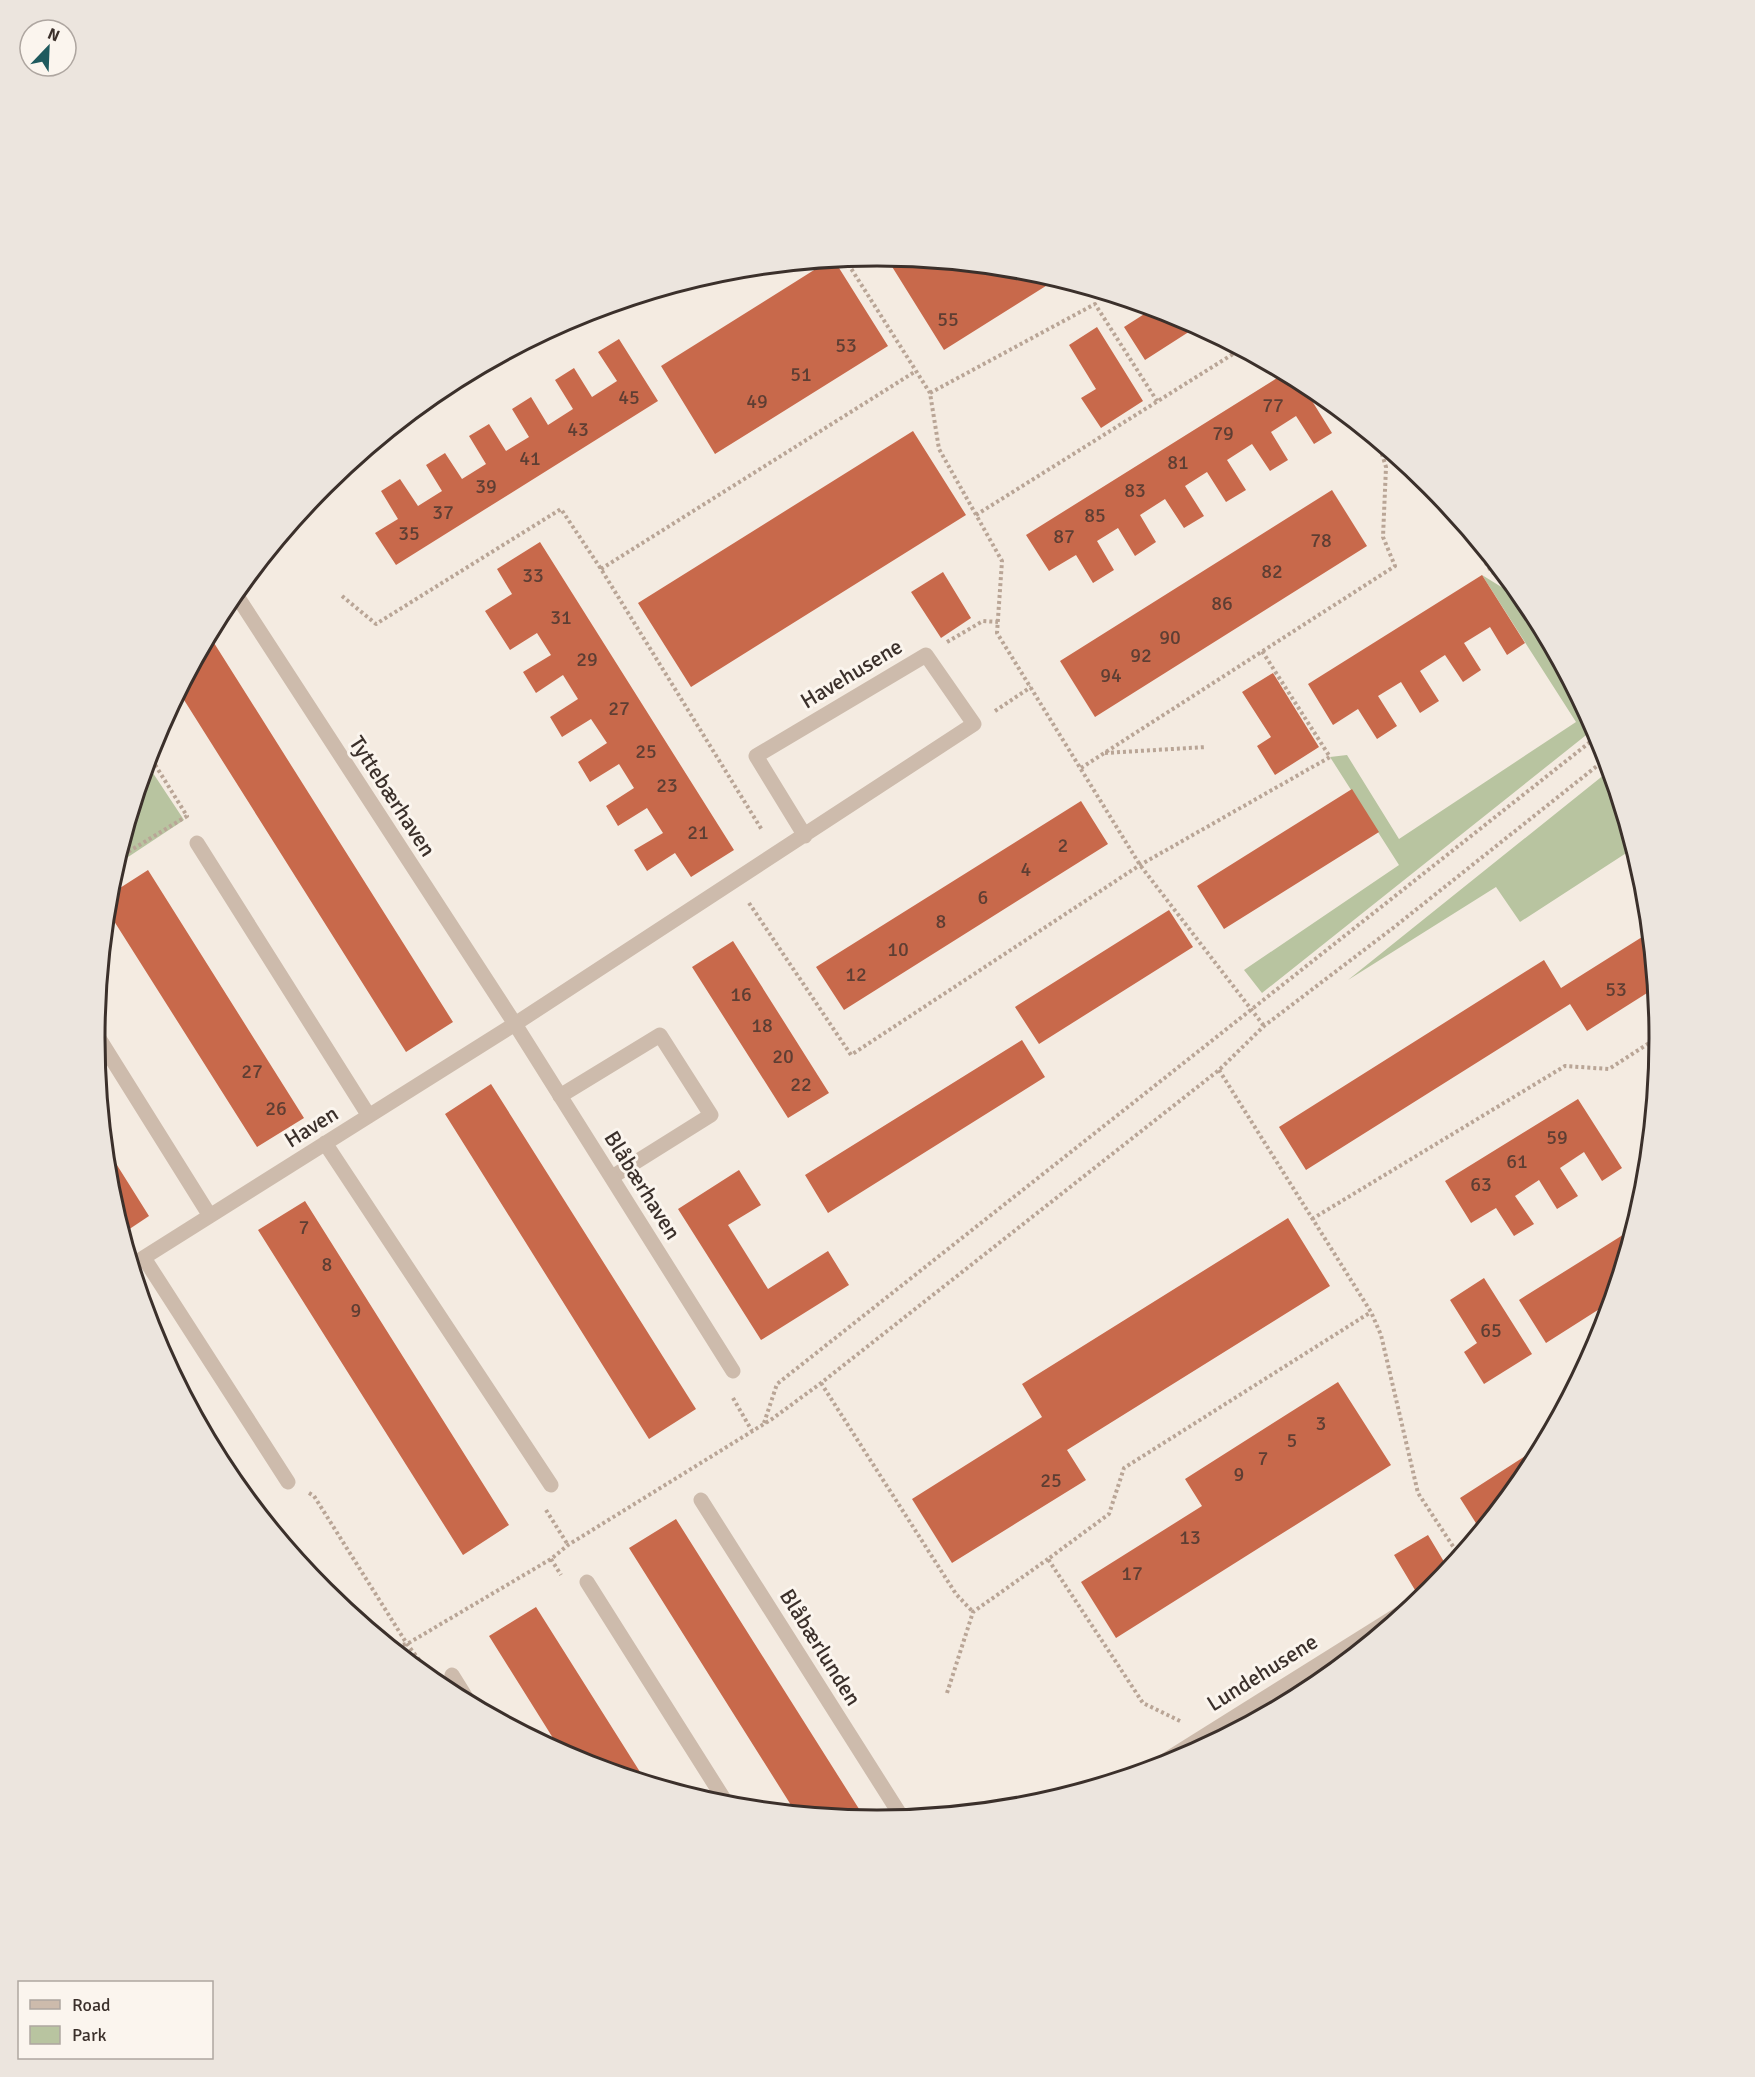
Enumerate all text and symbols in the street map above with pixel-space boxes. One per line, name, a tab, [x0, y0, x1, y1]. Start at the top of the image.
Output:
north arrow	[18, 18, 78, 78]
text: N	[44, 24, 63, 46]
house number: 55	[937, 307, 959, 332]
house number: 53	[835, 333, 857, 358]
house number: 51	[790, 362, 812, 387]
house number: 45	[618, 385, 640, 410]
house number: 49	[746, 389, 768, 414]
house number: 77	[1262, 393, 1284, 418]
house number: 43	[567, 417, 589, 442]
house number: 79	[1212, 421, 1234, 446]
house number: 41	[519, 446, 541, 471]
house number: 81	[1167, 450, 1189, 475]
house number: 39	[475, 474, 497, 499]
house number: 83	[1124, 478, 1146, 503]
house number: 37	[432, 500, 454, 525]
house number: 85	[1084, 503, 1106, 528]
house number: 35	[398, 521, 420, 546]
house number: 87	[1053, 524, 1075, 549]
house number: 78	[1310, 528, 1332, 553]
house number: 82	[1261, 559, 1283, 584]
house number: 33	[522, 563, 544, 588]
house number: 86	[1211, 591, 1233, 616]
house number: 31	[550, 605, 572, 630]
house number: 90	[1159, 625, 1181, 650]
street label: Havehusene	[795, 632, 907, 714]
house number: 92	[1130, 643, 1152, 668]
house number: 29	[576, 647, 598, 672]
house number: 94	[1100, 663, 1122, 688]
house number: 27	[608, 696, 630, 721]
street label: Tyttebærhaven	[344, 731, 442, 862]
house number: 25	[635, 739, 657, 764]
house number: 23	[656, 773, 678, 798]
house number: 21	[687, 820, 709, 845]
house number: 2	[1058, 833, 1068, 858]
house number: 4	[1021, 857, 1032, 882]
house number: 6	[978, 885, 988, 910]
house number: 8	[936, 909, 946, 934]
house number: 10	[887, 937, 909, 962]
house number: 12	[845, 962, 867, 987]
house number: 53	[1605, 977, 1627, 1002]
house number: 16	[730, 982, 752, 1007]
house number: 18	[751, 1013, 773, 1038]
house number: 20	[772, 1044, 794, 1069]
house number: 27	[241, 1059, 263, 1084]
house number: 22	[790, 1072, 812, 1097]
house number: 26	[265, 1096, 287, 1121]
street label: Haven	[279, 1100, 343, 1153]
house number: 59	[1546, 1125, 1568, 1150]
street label: Blåbærhaven	[598, 1126, 687, 1245]
house number: 61	[1506, 1149, 1528, 1174]
house number: 63	[1470, 1172, 1492, 1197]
house number: 7	[299, 1215, 309, 1240]
house number: 8	[322, 1252, 332, 1277]
house number: 9	[351, 1298, 361, 1323]
house number: 65	[1480, 1318, 1502, 1343]
house number: 3	[1316, 1411, 1326, 1436]
house number: 5	[1287, 1428, 1297, 1453]
house number: 7	[1258, 1446, 1268, 1471]
house number: 9	[1234, 1462, 1244, 1487]
house number: 25	[1040, 1468, 1062, 1493]
house number: 13	[1179, 1525, 1201, 1550]
house number: 17	[1121, 1561, 1143, 1586]
street label: Blåbærlunden	[774, 1584, 867, 1711]
street label: Lundehusene	[1202, 1628, 1323, 1717]
legend	[18, 1981, 213, 2059]
text: Road	[72, 1994, 111, 2016]
text: Park	[72, 2024, 107, 2046]

